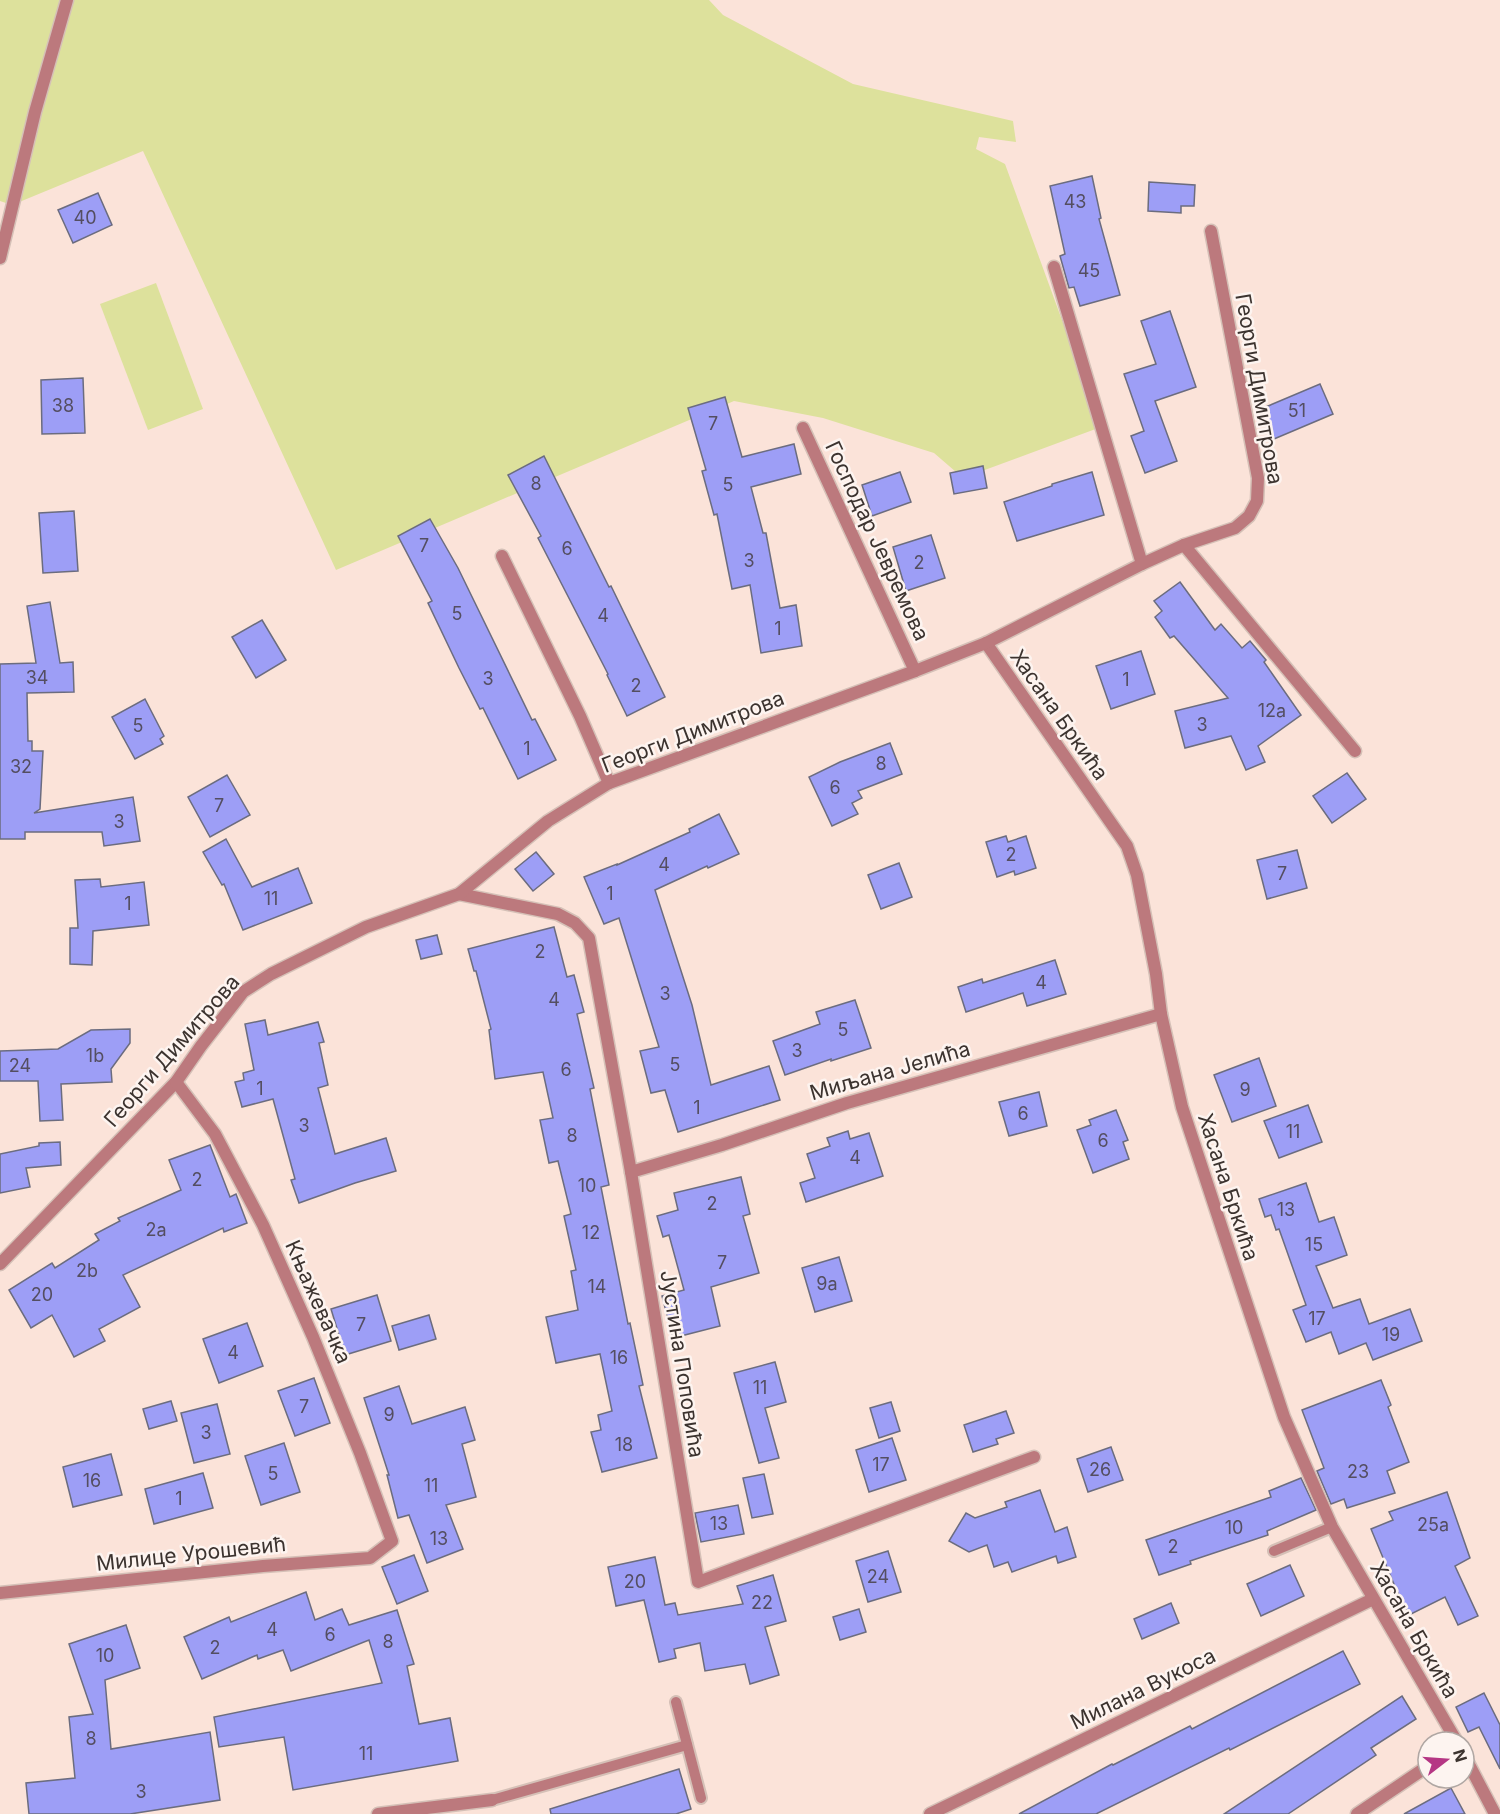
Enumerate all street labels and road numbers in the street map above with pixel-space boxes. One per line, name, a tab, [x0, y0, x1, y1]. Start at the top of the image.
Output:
street label: Георги Димитрова	[1230, 291, 1289, 486]
street label: Господар Јевремова	[820, 437, 935, 645]
street label: Хасана Бркића	[1005, 645, 1114, 785]
street label: Георги Димитрова	[598, 685, 788, 778]
street label: Георги Димитрова	[99, 969, 245, 1132]
street label: Миљана Јелића	[807, 1036, 973, 1105]
street label: Хасана Бркића	[1193, 1110, 1264, 1264]
street label: Књажевачка	[280, 1236, 357, 1367]
street label: Јустина Поповића	[655, 1268, 710, 1460]
street label: Милице Урошевић	[95, 1531, 287, 1576]
street label: Хасана Бркића	[1365, 1557, 1464, 1702]
street label: Милана Вукоса	[1066, 1643, 1219, 1735]

